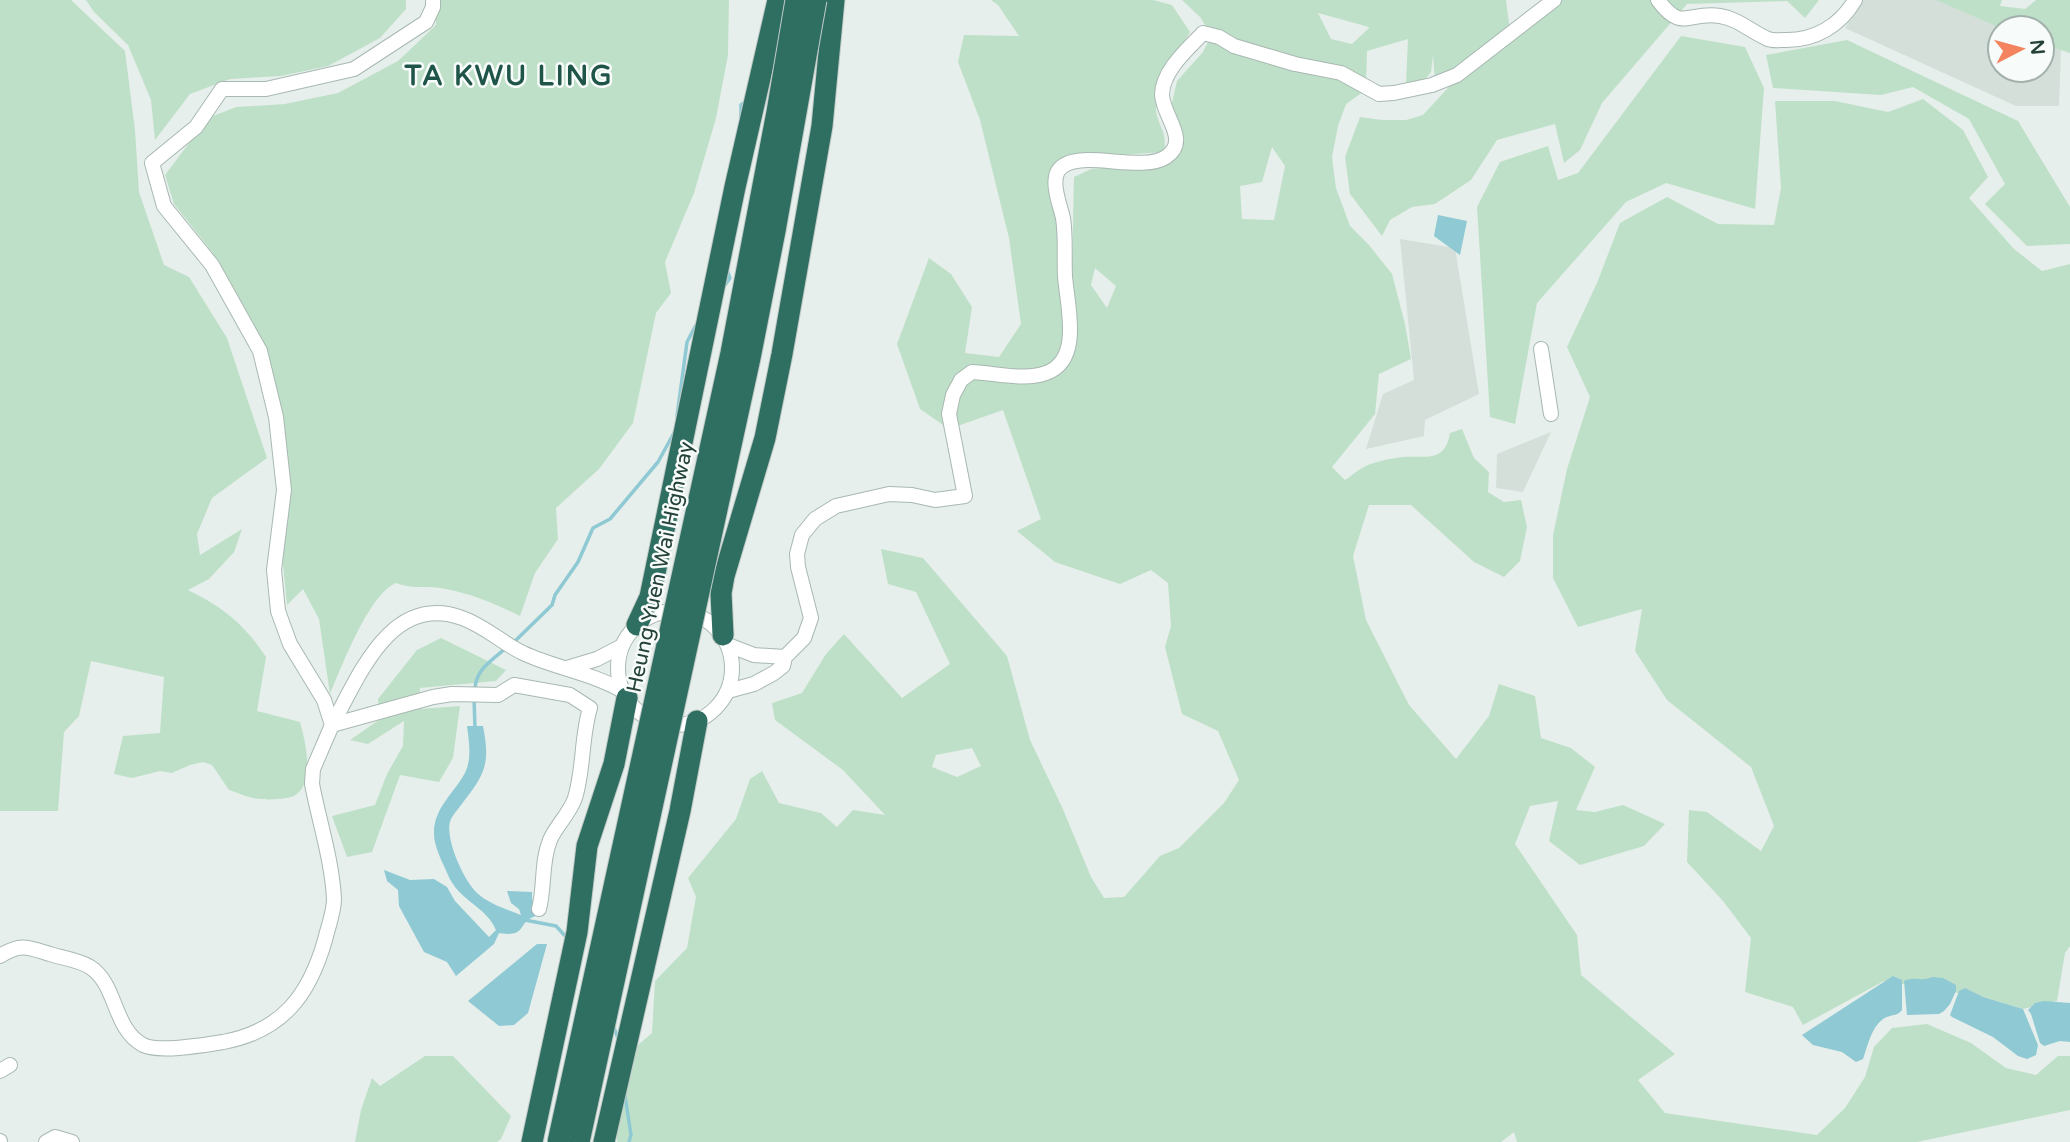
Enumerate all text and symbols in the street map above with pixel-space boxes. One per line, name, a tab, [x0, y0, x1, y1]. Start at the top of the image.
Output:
north arrow	[1986, 14, 2056, 84]
text: N	[2025, 39, 2049, 56]
district label: TA KWU LING	[404, 59, 613, 93]
street label: Heung Yuen Wai Highway	[622, 439, 699, 695]

